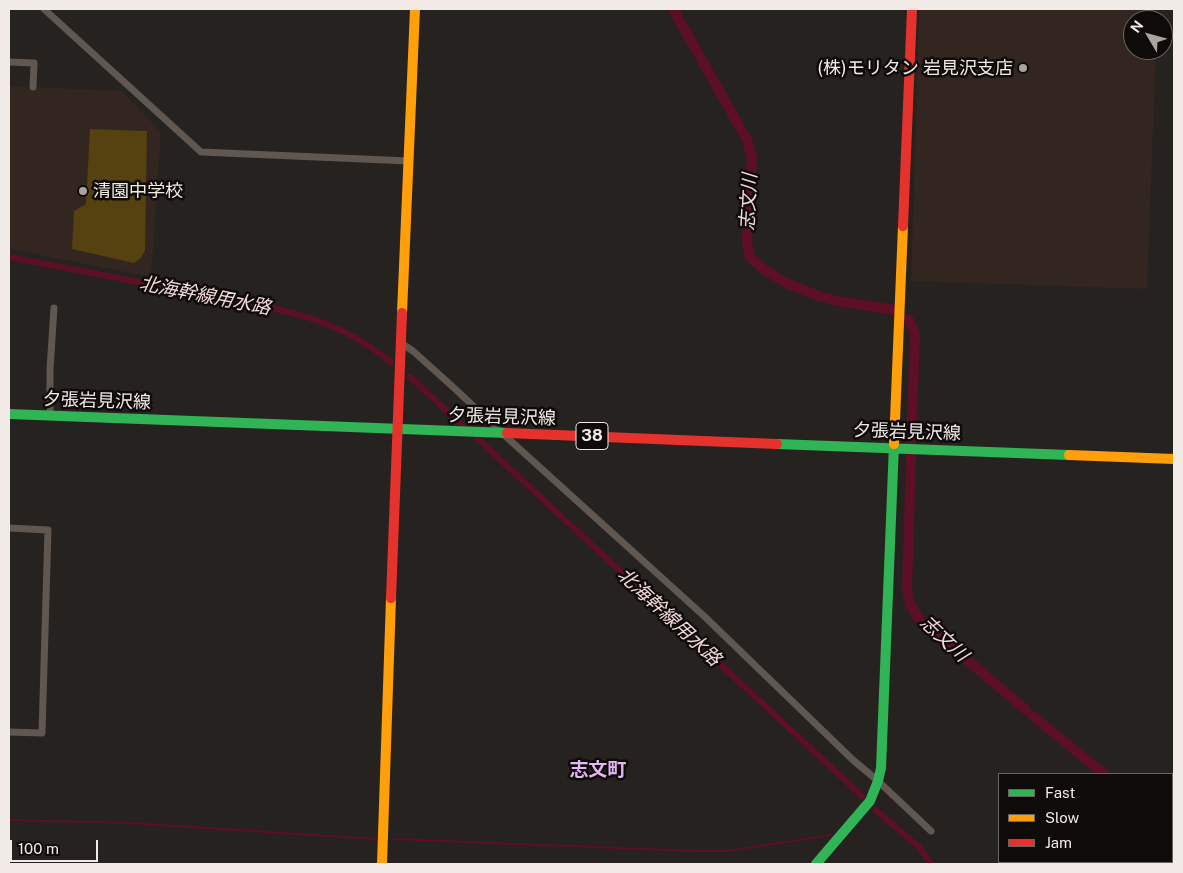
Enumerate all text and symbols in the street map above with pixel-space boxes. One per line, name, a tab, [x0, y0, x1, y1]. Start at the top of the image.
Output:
north arrow	[1123, 10, 1173, 60]
text: N	[1127, 17, 1146, 36]
place label: (株)モリタン 岩見沢支店	[818, 57, 1013, 79]
marker: (株)モリタン 岩見沢支店	[1017, 62, 1029, 74]
water label: 志文川	[736, 173, 762, 231]
place label: 清園中学校	[93, 180, 183, 202]
marker: 清園中学校	[77, 185, 89, 197]
water label: 北海幹線用水路	[138, 272, 272, 320]
street label: 夕張岩見沢線	[43, 388, 151, 414]
street label: 夕張岩見沢線	[448, 404, 556, 430]
street label: 夕張岩見沢線	[853, 419, 961, 445]
road number: 38	[576, 422, 608, 450]
water label: 北海幹線用水路	[613, 563, 725, 671]
water label: 志文川	[915, 611, 973, 667]
district label: 志文町	[570, 759, 626, 781]
legend	[998, 773, 1173, 863]
text: Fast	[1045, 784, 1075, 801]
text: Slow	[1045, 809, 1079, 826]
scale bar	[12, 830, 100, 862]
text: Jam	[1045, 834, 1072, 851]
text: 100 m	[18, 840, 59, 857]

